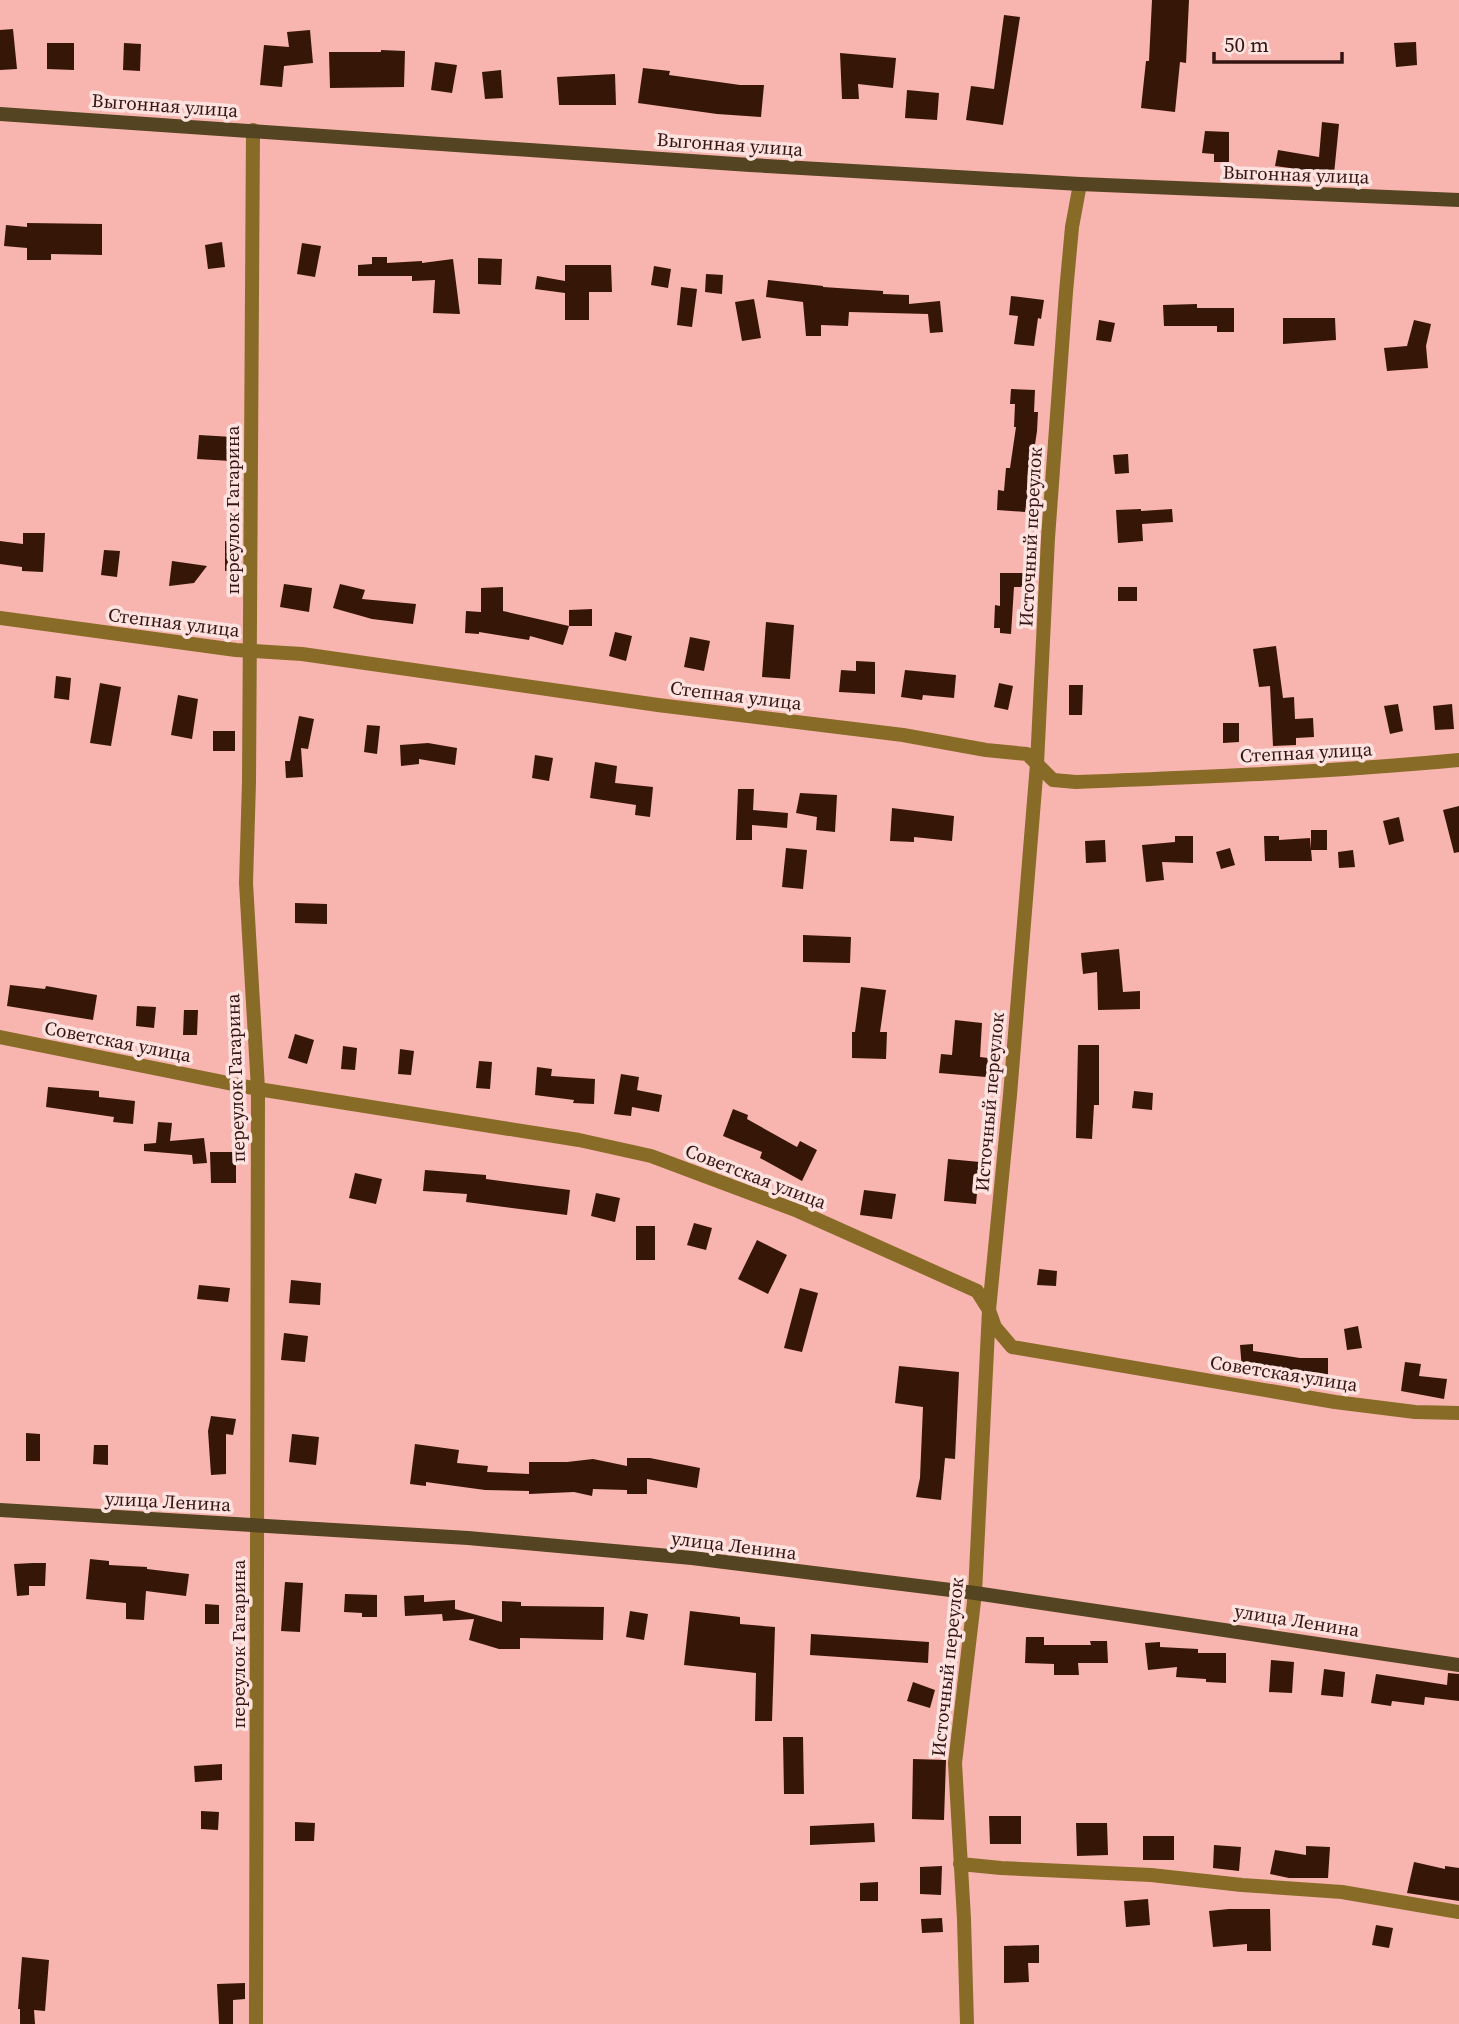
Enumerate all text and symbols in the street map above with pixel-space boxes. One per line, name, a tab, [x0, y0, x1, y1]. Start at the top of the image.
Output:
scale bar	[1214, 21, 1342, 65]
text: 50 m	[1224, 30, 1269, 59]
street label: Выгонная улица	[91, 87, 239, 123]
street label: Выгонная улица	[656, 126, 804, 162]
street label: Выгонная улица	[1222, 158, 1370, 190]
street label: переулок Гагарина	[219, 425, 245, 594]
street label: Источный переулок	[1012, 446, 1048, 628]
street label: Степная улица	[107, 601, 242, 643]
street label: Степная улица	[669, 674, 804, 716]
street label: Степная улица	[1239, 736, 1373, 768]
street label: переулок Гагарина	[219, 993, 251, 1163]
street label: Источный переулок	[968, 1011, 1010, 1193]
street label: Советская улица	[42, 1014, 194, 1068]
street label: Советская улица	[682, 1137, 831, 1215]
street label: Советская улица	[1208, 1348, 1360, 1398]
street label: улица Ленина	[104, 1485, 232, 1517]
street label: улица Ленина	[670, 1524, 799, 1566]
street label: переулок Гагарина	[225, 1559, 251, 1728]
street label: Источный переулок	[925, 1576, 969, 1758]
street label: улица Ленина	[1233, 1597, 1362, 1643]

